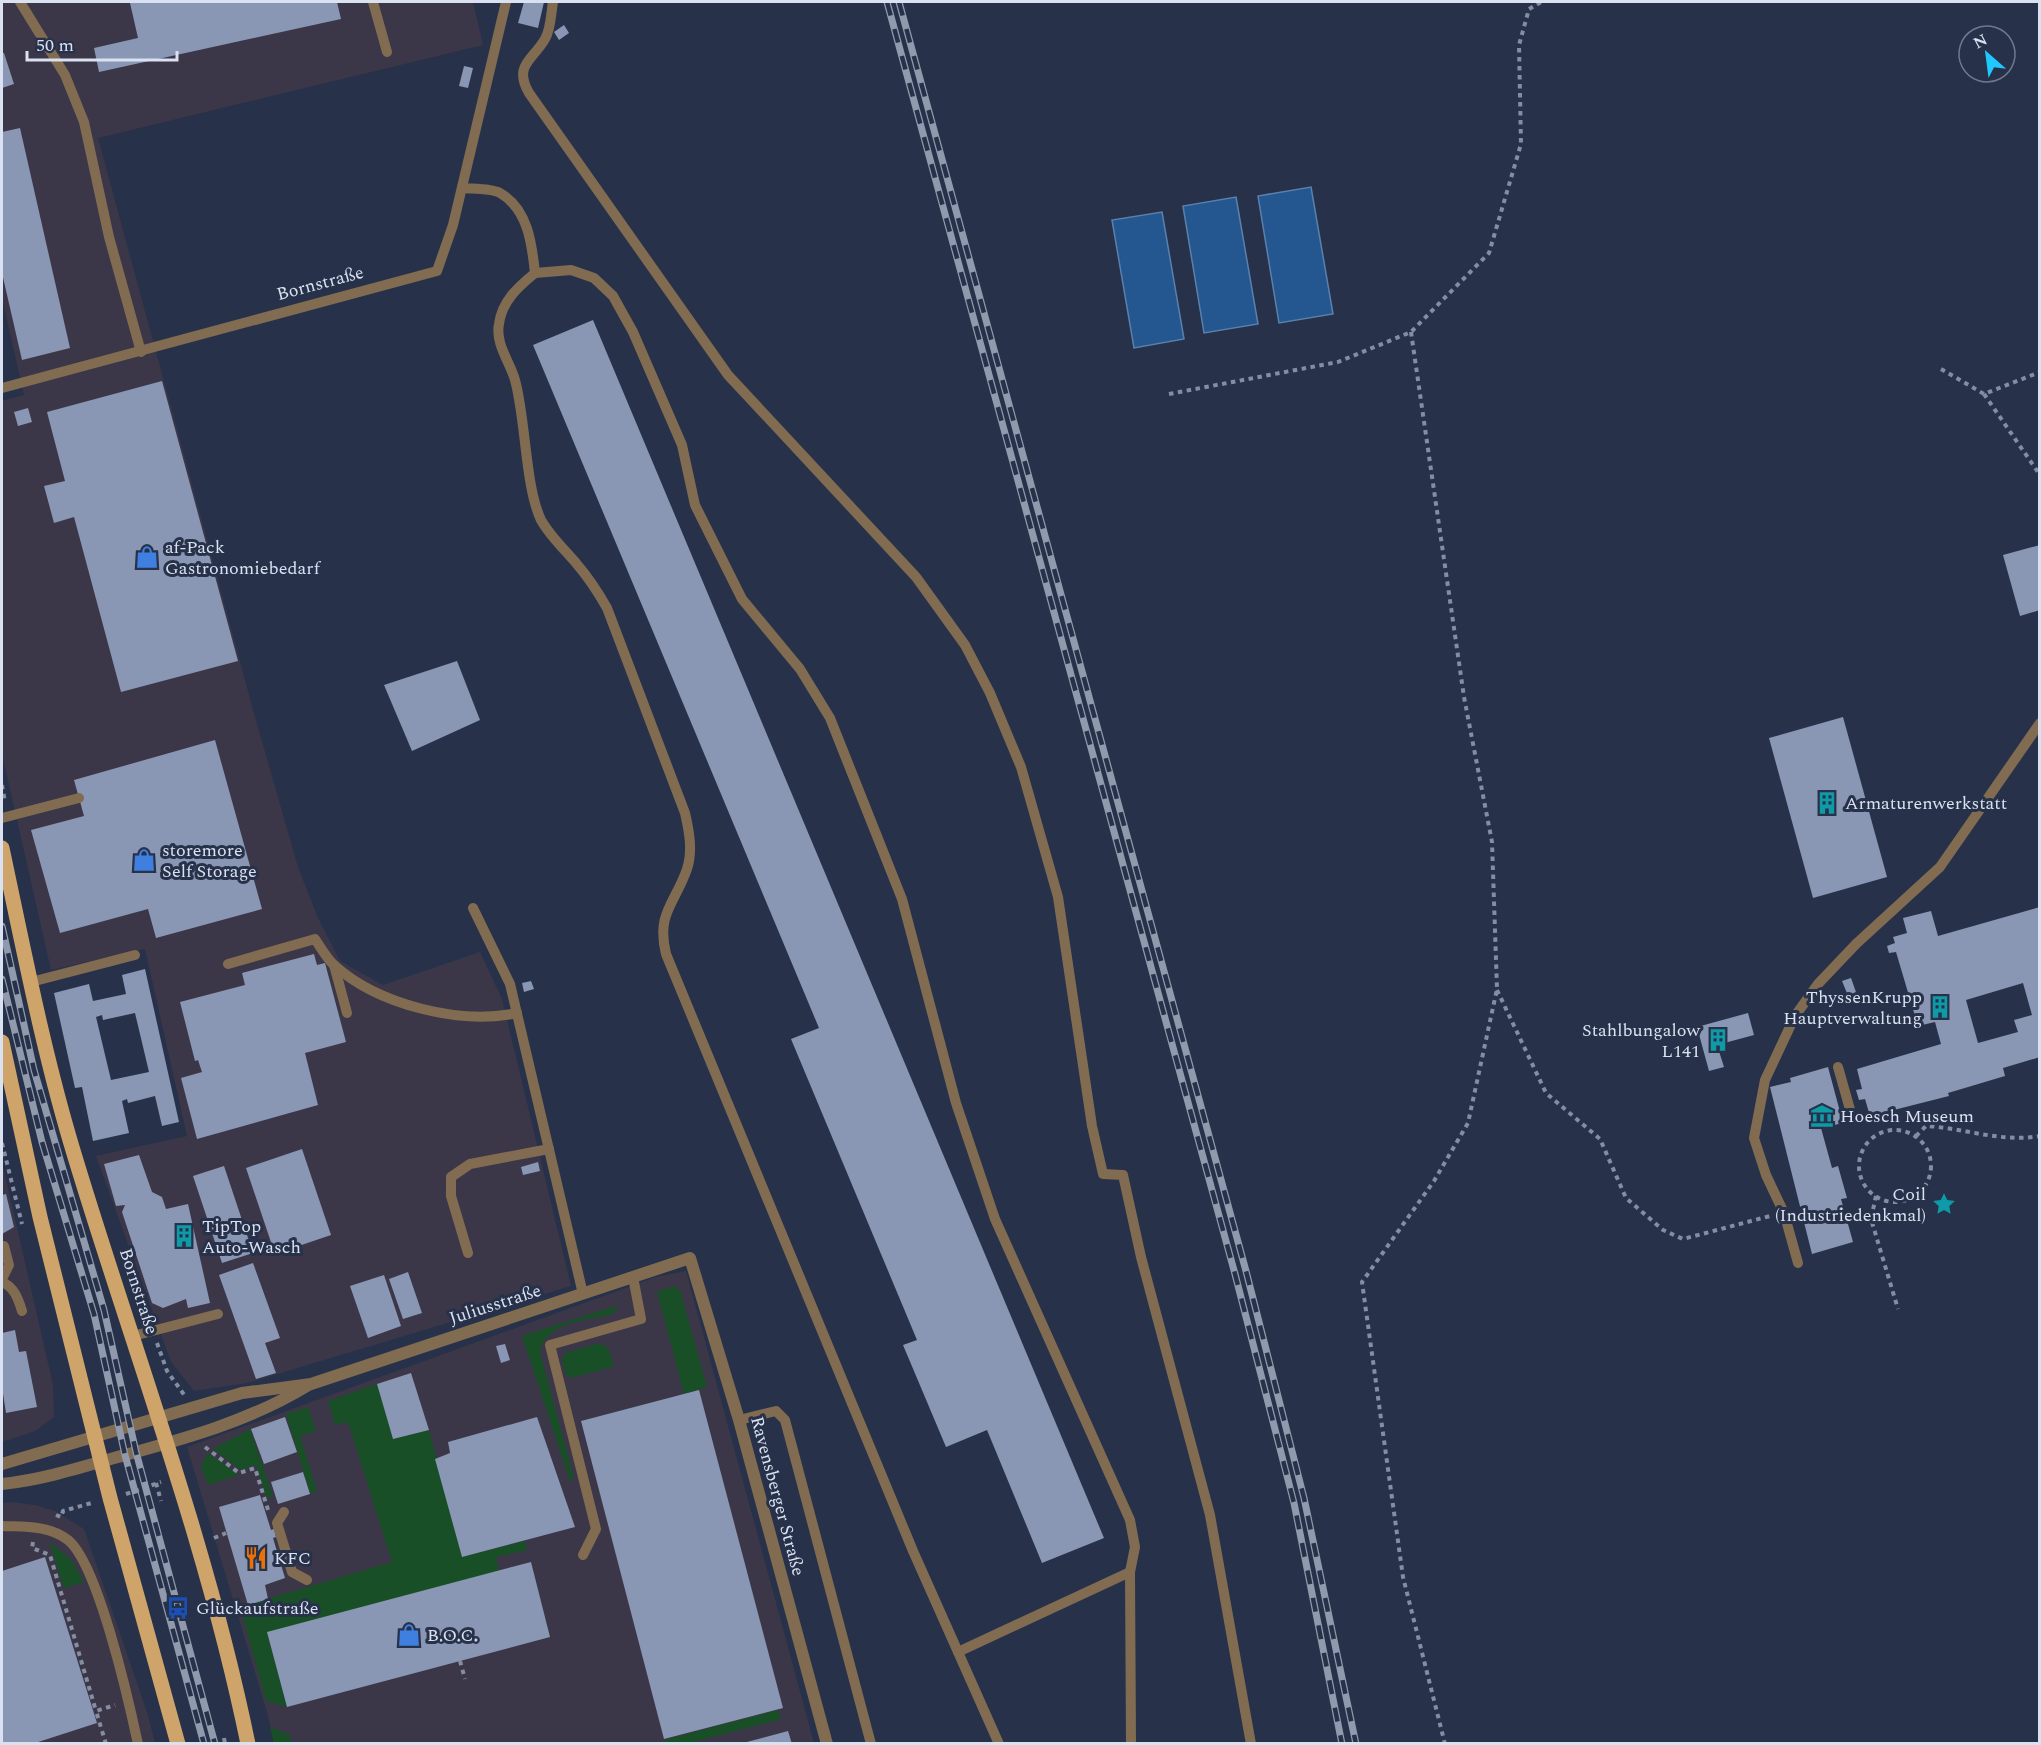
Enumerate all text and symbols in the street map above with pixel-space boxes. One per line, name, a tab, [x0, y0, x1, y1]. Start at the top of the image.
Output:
scale bar	[27, 24, 177, 62]
north arrow	[1957, 24, 2017, 84]
text: N	[1969, 28, 1992, 55]
text: 50 m	[36, 32, 74, 59]
street label: Bornstraße	[274, 259, 367, 308]
place label: af-Pack Gastronomiebedarf	[165, 534, 322, 582]
shop icon: af-Pack Gastronomiebedarf	[134, 544, 160, 570]
building icon: Armaturenwerkstatt	[1814, 790, 1840, 816]
place label: Armaturenwerkstatt	[1845, 790, 2007, 817]
place label: storemore Self Storage	[162, 837, 257, 885]
shop icon: storemore Self Storage	[131, 847, 157, 873]
place label: ThyssenKrupp Hauptverwaltung	[1783, 984, 1922, 1032]
building icon: ThyssenKrupp Hauptverwaltung	[1927, 994, 1953, 1020]
place label: Stahlbungalow L141	[1582, 1017, 1700, 1065]
building icon: Stahlbungalow L141	[1705, 1027, 1731, 1053]
museum icon: Hoesch Museum	[1809, 1103, 1835, 1129]
place label: Hoesch Museum	[1840, 1103, 1974, 1130]
place label: Coil (Industriedenkmal)	[1775, 1181, 1926, 1229]
place icon: Coil (Industriedenkmal)	[1931, 1191, 1957, 1217]
place label: TipTop Auto-Wasch	[202, 1213, 301, 1261]
building icon: TipTop Auto-Wasch	[171, 1223, 197, 1249]
street label: Bornstraße	[112, 1245, 165, 1338]
street label: Juliusstraße	[446, 1277, 545, 1332]
street label: Ravensberger Straße	[743, 1413, 812, 1579]
restaurant icon: KFC	[243, 1545, 269, 1571]
place label: KFC	[274, 1545, 311, 1572]
bus stop icon: Glückaufstraße	[165, 1595, 191, 1621]
place label: Glückaufstraße	[196, 1595, 319, 1622]
shop icon: B.O.C.	[396, 1622, 422, 1648]
place label: B.O.C.	[427, 1622, 478, 1649]

